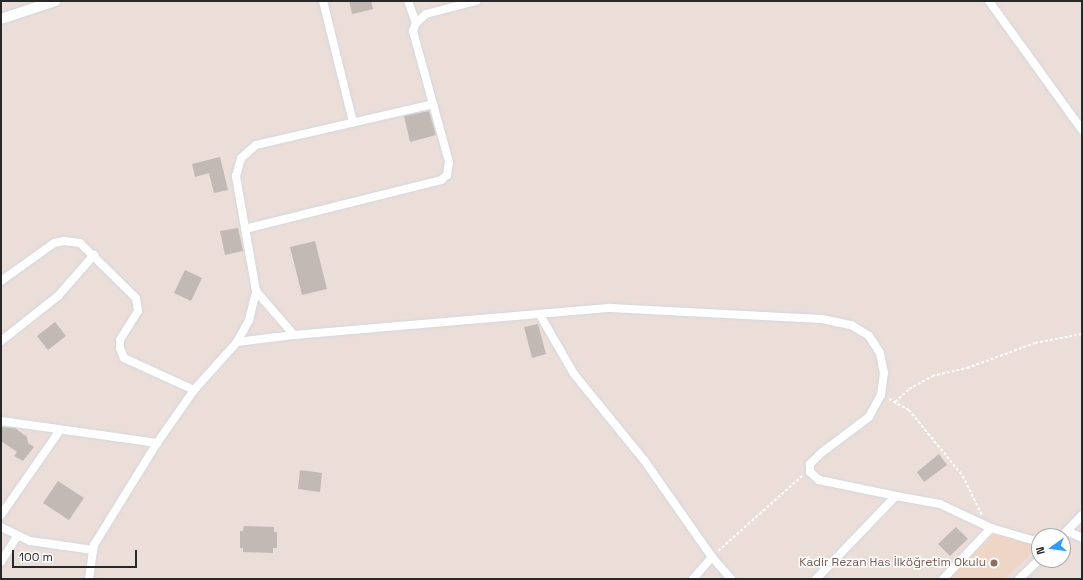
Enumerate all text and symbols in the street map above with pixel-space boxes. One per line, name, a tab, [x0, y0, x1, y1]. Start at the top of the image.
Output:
north arrow	[1031, 528, 1071, 568]
scale bar	[14, 542, 139, 568]
text: N	[1033, 545, 1048, 556]
text: 100 m	[19, 549, 53, 565]
place label: Kadir Rezan Has İlköğretim Okulu	[799, 556, 986, 570]
marker: Kadir Rezan Has İlköğretim Okulu	[989, 558, 999, 568]

